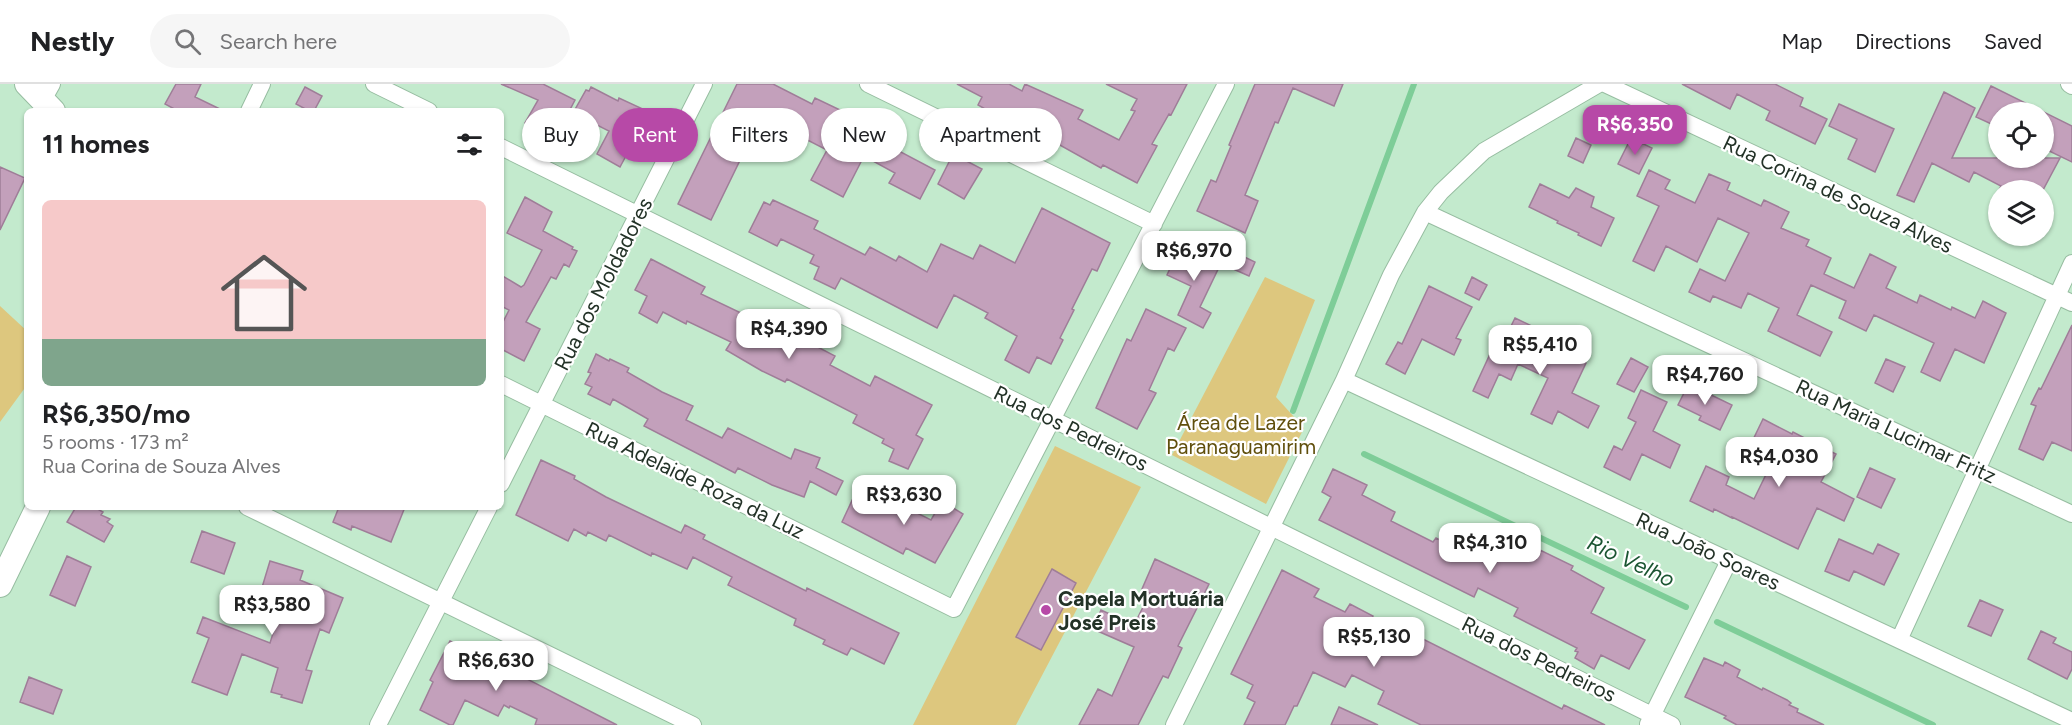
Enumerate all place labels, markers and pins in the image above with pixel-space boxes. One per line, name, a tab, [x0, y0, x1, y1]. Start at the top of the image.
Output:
pin: R$6,350	[1580, 105, 1690, 156]
pin: R$6,970	[1139, 231, 1249, 282]
pin: R$4,390	[734, 309, 844, 360]
pin: R$5,410	[1485, 325, 1595, 376]
pin: R$4,760	[1650, 355, 1760, 406]
pin: R$4,030	[1724, 437, 1834, 488]
pin: R$3,630	[849, 475, 959, 526]
pin: R$4,310	[1435, 523, 1545, 574]
pin: R$3,580	[217, 585, 327, 636]
place label: Capela Mortuária José Preis	[1058, 586, 1224, 635]
marker: Capela Mortuária José Preis	[1039, 603, 1053, 617]
pin: R$5,130	[1319, 617, 1429, 668]
pin: R$6,630	[441, 641, 551, 692]

